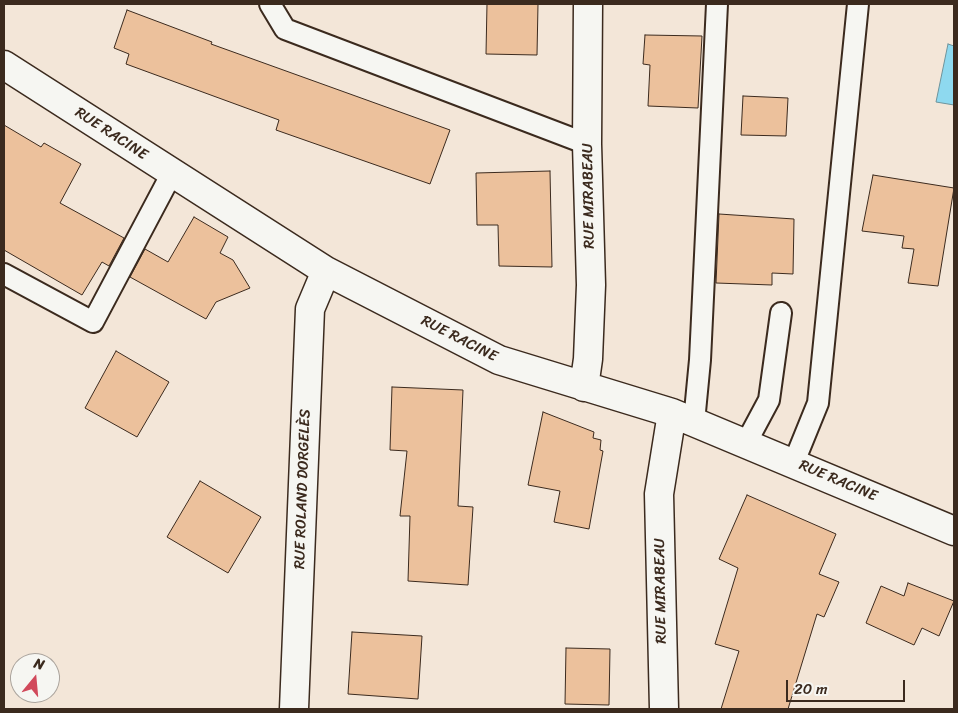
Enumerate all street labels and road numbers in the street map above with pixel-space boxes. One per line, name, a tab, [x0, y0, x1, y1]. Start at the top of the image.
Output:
street label: RUE RACINE	[71, 104, 151, 164]
street label: RUE MIRABEAU	[579, 143, 599, 249]
street label: RUE RACINE	[418, 312, 500, 366]
street label: RUE ROLAND DORGELÈS	[291, 409, 315, 569]
street label: RUE RACINE	[796, 456, 880, 506]
street label: RUE MIRABEAU	[651, 538, 671, 644]

